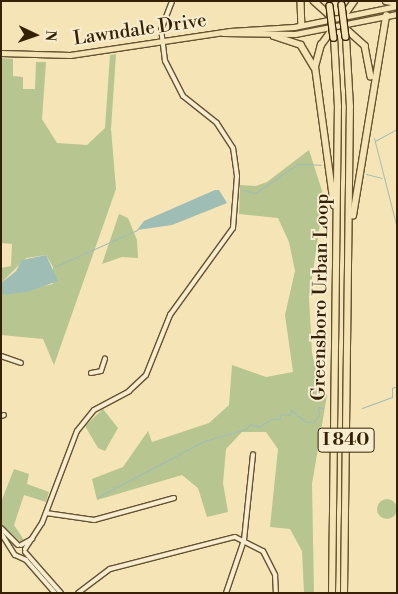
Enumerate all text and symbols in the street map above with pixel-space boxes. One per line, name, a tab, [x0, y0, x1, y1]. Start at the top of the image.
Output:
street label: Lawndale Drive	[72, 9, 208, 51]
north arrow	[10, 10, 60, 60]
text: N	[41, 30, 59, 42]
street label: Greensboro Urban Loop	[308, 193, 334, 401]
road number: I 840	[317, 424, 375, 456]

